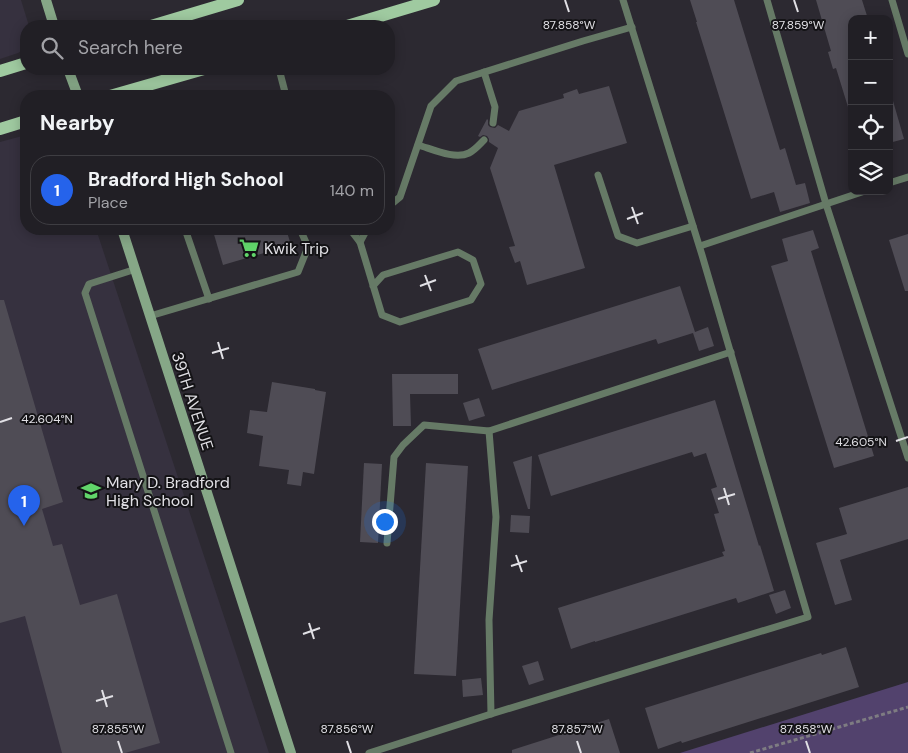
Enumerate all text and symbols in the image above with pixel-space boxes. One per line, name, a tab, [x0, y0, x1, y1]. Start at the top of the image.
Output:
map controls	[848, 15, 893, 195]
button: +	[848, 15, 893, 60]
text: 87.858°W	[543, 17, 596, 33]
text: 87.859°W	[772, 17, 825, 33]
search box	[20, 20, 395, 75]
icon: search	[38, 34, 66, 62]
text: Search here	[78, 35, 183, 60]
button: −	[848, 60, 893, 105]
button: locate	[848, 105, 893, 150]
text: Nearby	[40, 109, 114, 137]
button: layers	[848, 150, 893, 195]
text: Bradford High School	[88, 167, 284, 192]
text: 1	[54, 180, 60, 201]
text: 140 m	[330, 180, 374, 201]
text: Place	[88, 192, 128, 213]
supermarket icon: Kwik Trip	[238, 237, 260, 259]
place label: Kwik Trip	[264, 238, 329, 259]
street label: 39TH AVENUE	[167, 349, 218, 453]
text: 42.604°N	[21, 411, 73, 427]
text: 42.605°N	[835, 434, 887, 450]
place label: Mary D. Bradford High School	[106, 472, 230, 511]
school or university icon: Mary D. Bradford High School	[80, 480, 102, 502]
pin: 1	[8, 485, 40, 526]
your location	[372, 509, 398, 535]
text: 87.855°W	[92, 721, 145, 737]
text: 87.856°W	[321, 721, 374, 737]
text: 87.857°W	[551, 721, 603, 737]
text: 87.858°W	[780, 721, 833, 737]

